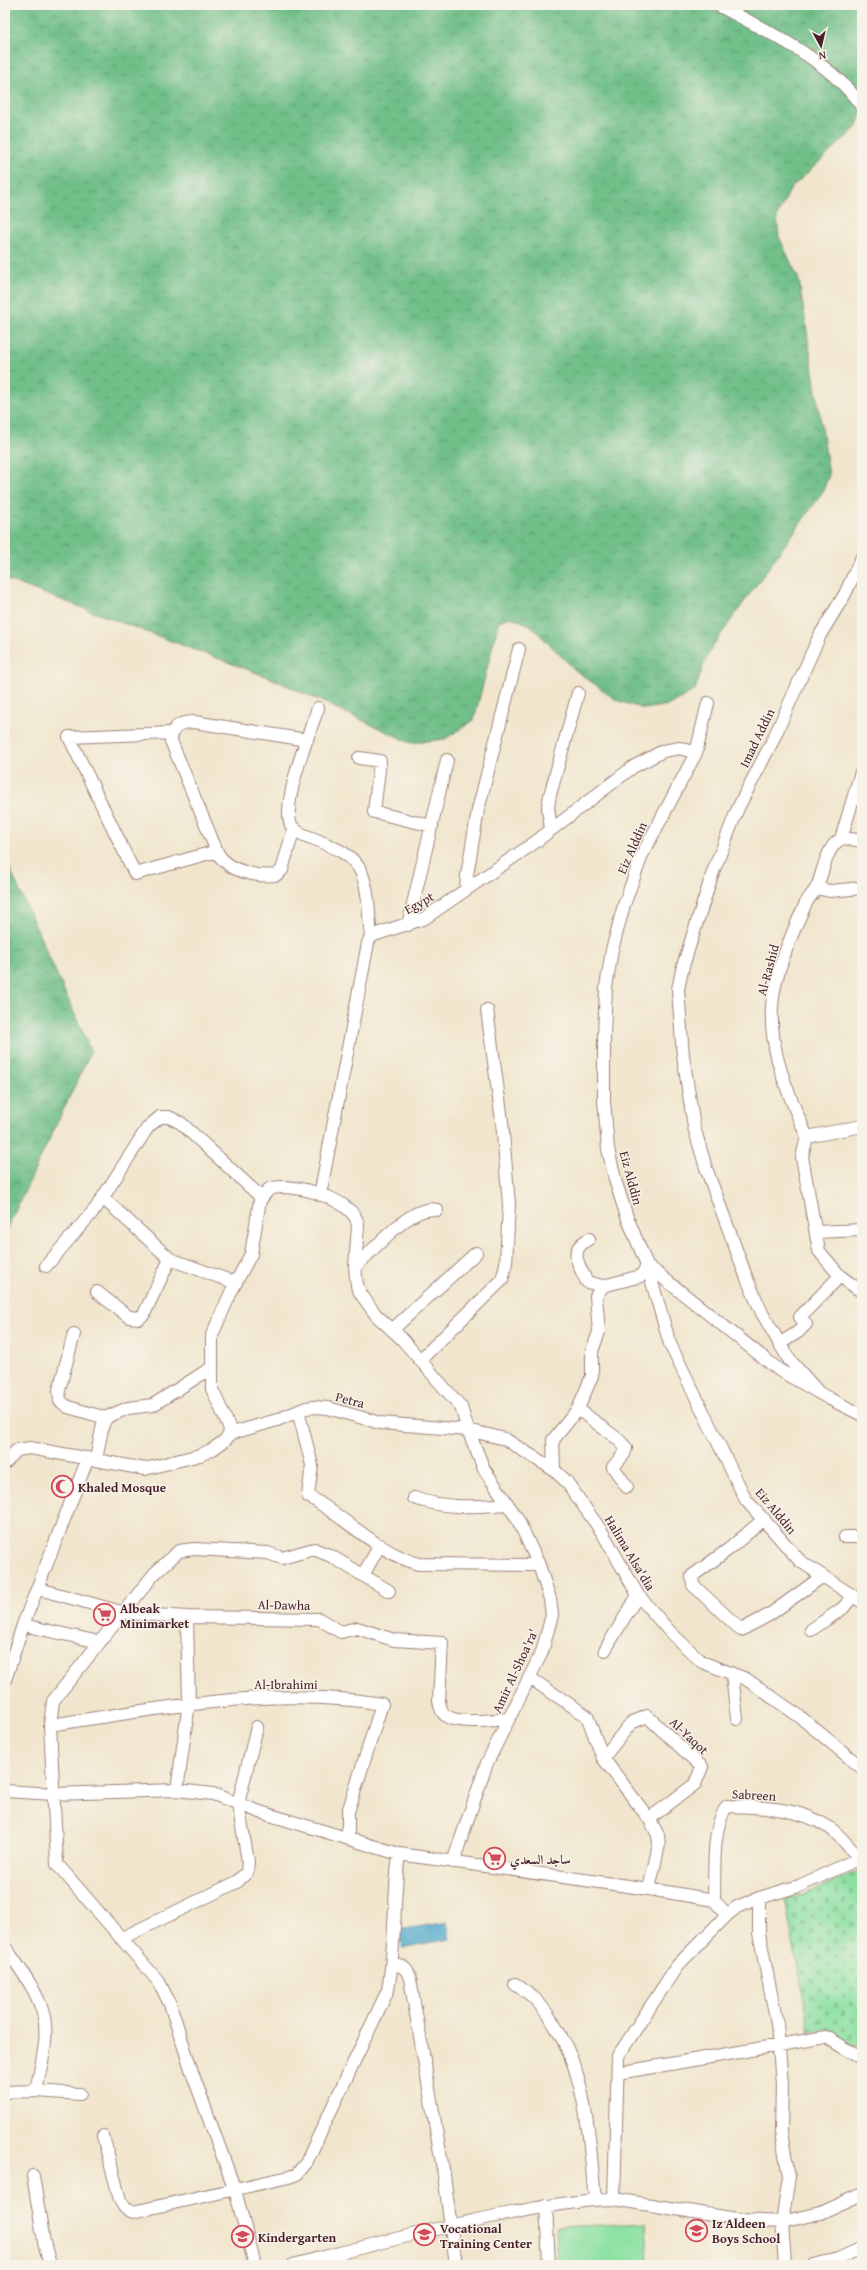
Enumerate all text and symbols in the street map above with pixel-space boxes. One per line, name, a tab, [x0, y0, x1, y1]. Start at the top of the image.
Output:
north arrow	[801, 26, 841, 66]
text: N	[817, 47, 827, 64]
street label: Imad Addin	[735, 705, 780, 771]
street label: Eiz Alddin	[612, 818, 652, 877]
street label: Egypt	[401, 887, 438, 919]
street label: Al-Rashid	[752, 942, 784, 998]
street label: Eiz Alddin	[615, 1149, 647, 1208]
street label: Petra	[334, 1387, 367, 1413]
mosque icon: Khaled Mosque	[50, 1474, 76, 1500]
place label: Khaled Mosque	[78, 1478, 166, 1497]
street label: Eiz Alddin	[751, 1484, 801, 1539]
street label: Halima Alsa'dia	[600, 1512, 660, 1595]
street label: Al-Dawha	[258, 1595, 311, 1615]
place label: Albeak Minimarket	[120, 1599, 189, 1633]
supermarket icon: Albeak Minimarket	[92, 1602, 118, 1628]
street label: Amir Al-Shoa'ra'	[487, 1626, 543, 1716]
street label: Al-Ibrahimi	[254, 1675, 318, 1694]
street label: Al-Yaqot	[665, 1713, 713, 1759]
street label: Sabreen	[732, 1784, 777, 1806]
supermarket icon: ساجد السعدي	[481, 1846, 507, 1872]
place label: ساجد السعدي	[510, 1850, 571, 1871]
place label: Iz Aldeen Boys School	[712, 2214, 780, 2248]
school or university icon: Iz Aldeen Boys School	[683, 2217, 709, 2243]
place label: Vocational Training Center	[440, 2219, 532, 2253]
school or university icon: Vocational Training Center	[412, 2222, 438, 2248]
school or university icon: Kindergarten	[229, 2224, 255, 2250]
place label: Kindergarten	[258, 2228, 337, 2247]

